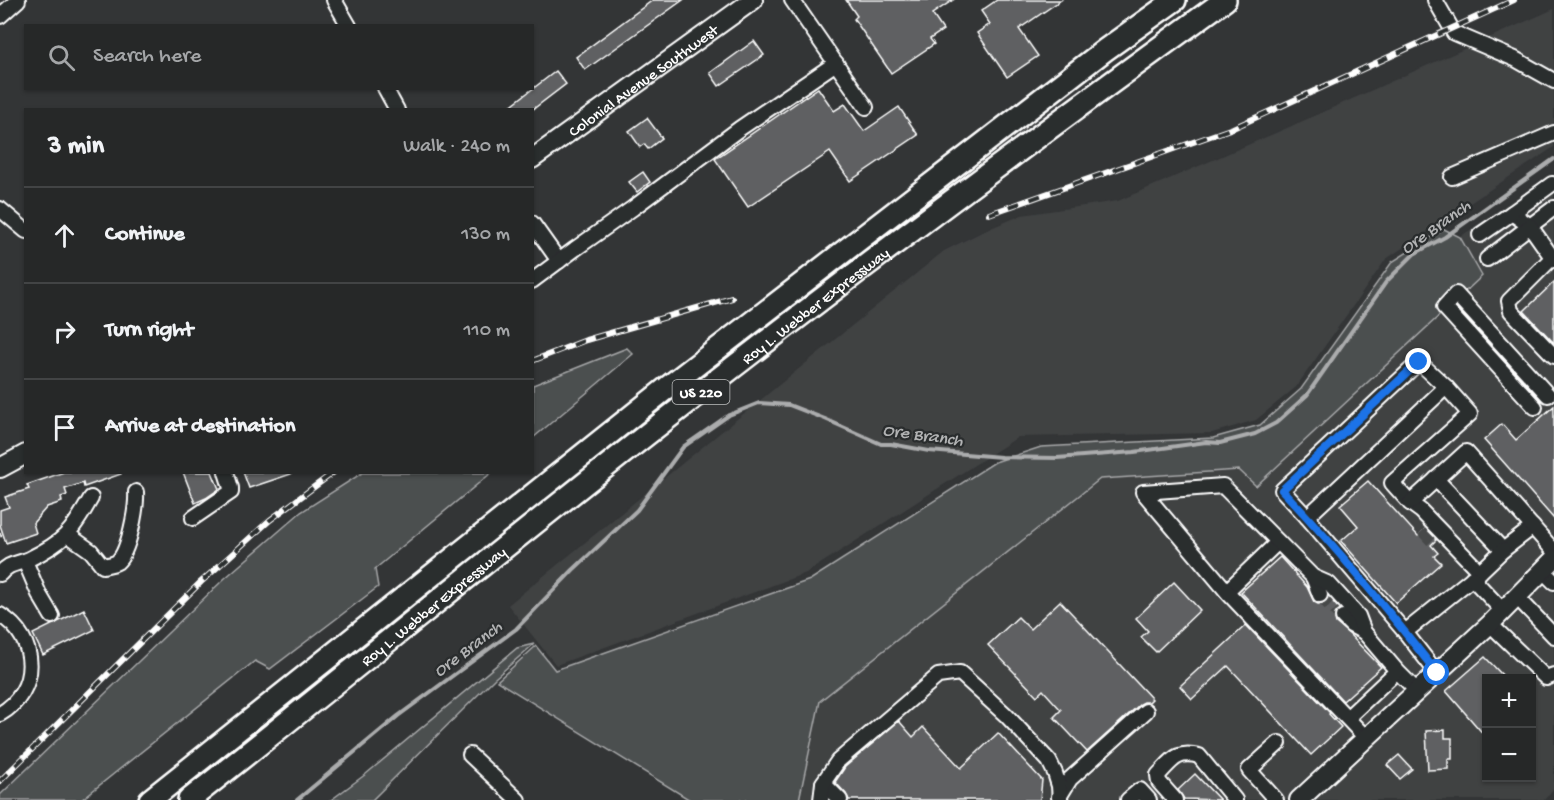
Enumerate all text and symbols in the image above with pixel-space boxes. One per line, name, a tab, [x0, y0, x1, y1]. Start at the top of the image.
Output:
street label: Colonial Avenue Southwest	[566, 21, 724, 143]
search box	[24, 24, 534, 90]
icon: search	[45, 41, 78, 74]
text: Search here	[93, 44, 201, 70]
text: 3 min	[48, 132, 104, 163]
text: Walk · 240 m	[403, 136, 510, 159]
water label: Ore Branch	[1397, 196, 1476, 260]
icon: ahead	[48, 219, 81, 252]
text: Continue	[105, 222, 185, 248]
text: 130 m	[461, 224, 510, 247]
street label: Roy L. Webber Expressway	[739, 245, 894, 370]
icon: right	[48, 315, 81, 348]
text: Turn right	[105, 318, 193, 344]
text: 110 m	[464, 320, 510, 343]
route end	[1405, 348, 1431, 374]
road number: US 220	[672, 380, 730, 404]
icon: arrive	[48, 411, 81, 444]
text: Arrive at destination	[105, 414, 295, 440]
water label: Ore Branch	[881, 420, 964, 453]
street label: Roy L. Webber Expressway	[359, 544, 511, 672]
water label: Ore Branch	[430, 617, 507, 683]
route start	[1423, 659, 1449, 685]
map controls	[1482, 674, 1536, 782]
button: +	[1482, 674, 1536, 728]
button: −	[1482, 728, 1536, 782]

